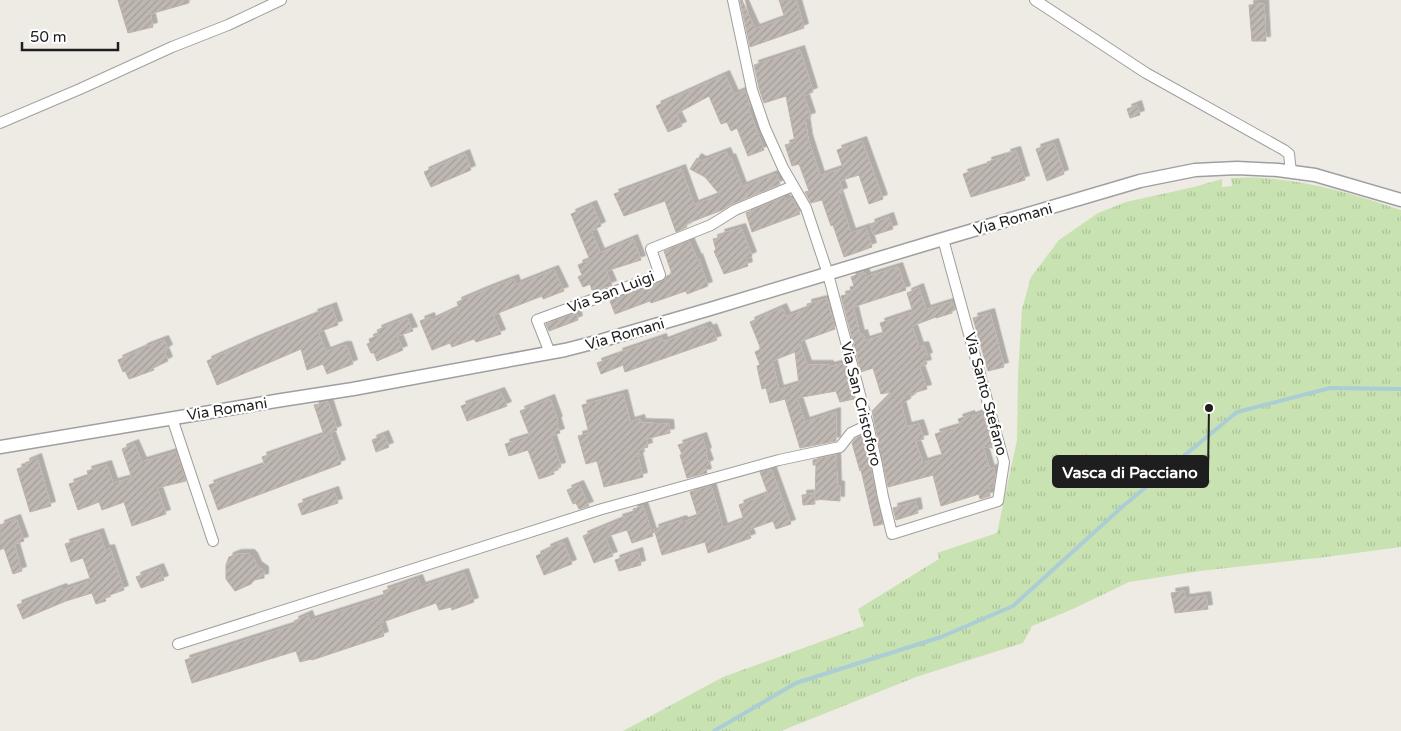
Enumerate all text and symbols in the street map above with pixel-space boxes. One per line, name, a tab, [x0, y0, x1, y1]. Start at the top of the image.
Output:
scale bar	[22, 20, 119, 52]
text: 50 m	[30, 28, 67, 46]
street label: Via Romani	[971, 199, 1055, 239]
street label: Via San Luigi	[565, 267, 657, 317]
street label: Via Romani	[583, 314, 667, 354]
street label: Via Santo Stefano	[961, 330, 1011, 458]
street label: Via San Cristoforo	[837, 340, 885, 468]
street label: Via Romani	[185, 394, 269, 424]
callout: Vasca di Pacciano	[1053, 456, 1208, 487]
text: Vasca di Pacciano	[1062, 463, 1198, 483]

